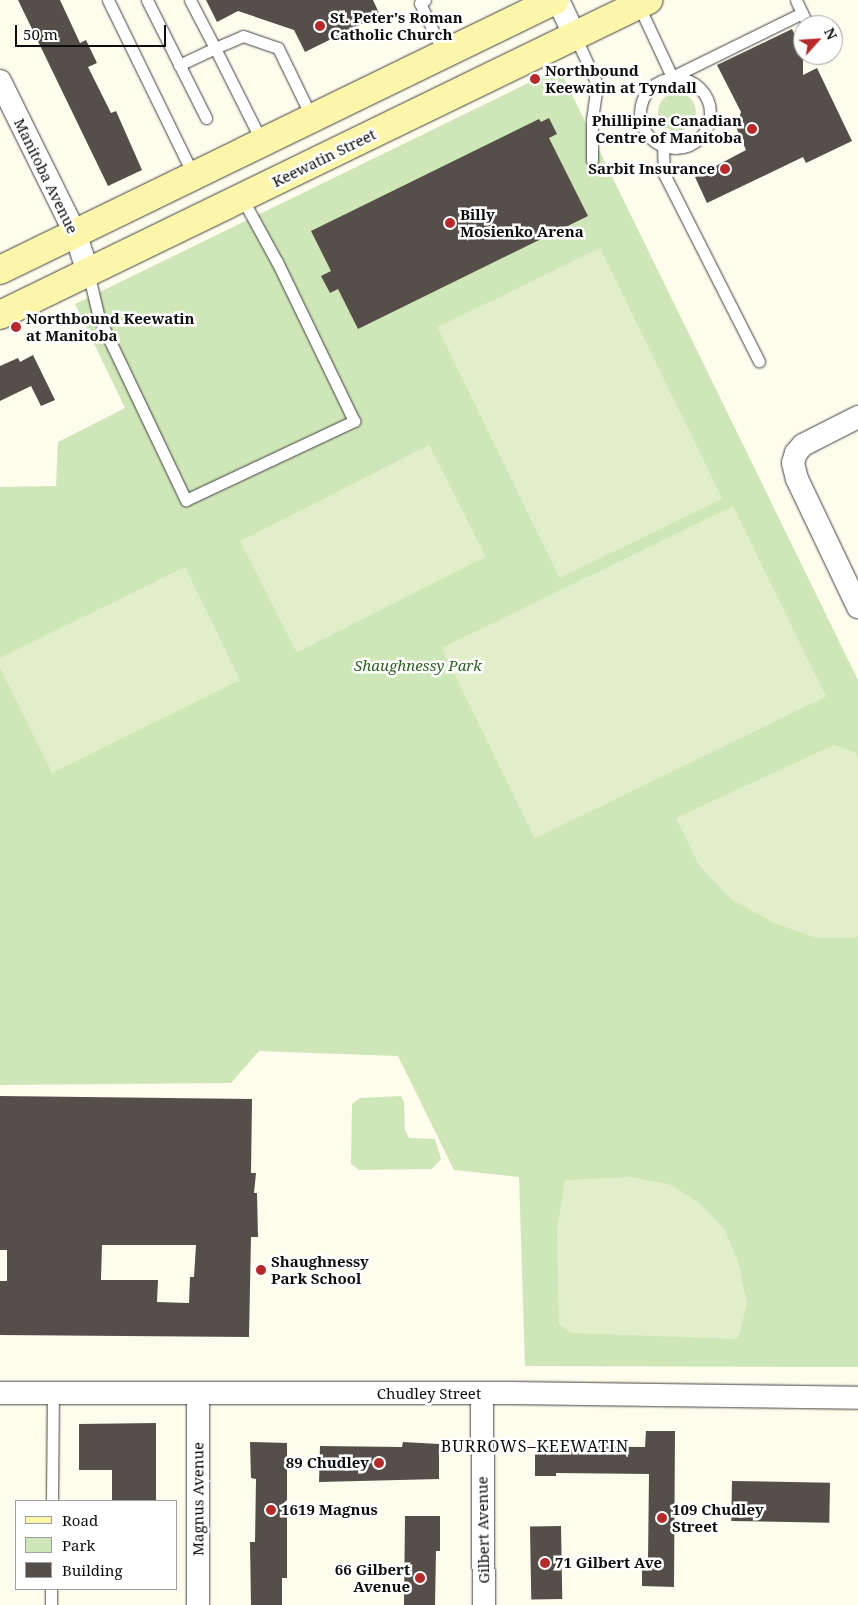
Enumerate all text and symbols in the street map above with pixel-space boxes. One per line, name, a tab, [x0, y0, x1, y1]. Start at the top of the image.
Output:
place label: St. Peter's Roman Catholic Church	[330, 8, 463, 43]
scale bar	[18, 15, 169, 47]
north arrow	[793, 15, 843, 65]
marker: St. Peter's Roman Catholic Church	[314, 20, 326, 32]
text: 50 m	[23, 24, 58, 44]
text: N	[820, 25, 842, 43]
place label: Northbound Keewatin at Tyndall	[545, 61, 697, 96]
marker: Northbound Keewatin at Tyndall	[529, 73, 541, 85]
place label: Phillipine Canadian Centre of Manitoba	[592, 111, 742, 146]
street label: Manitoba Avenue	[10, 115, 82, 237]
marker: Phillipine Canadian Centre of Manitoba	[746, 123, 758, 135]
street label: Keewatin Street	[269, 125, 379, 191]
place label: Sarbit Insurance	[588, 160, 715, 178]
marker: Sarbit Insurance	[719, 163, 731, 175]
place label: Billy Mosienko Arena	[460, 205, 584, 240]
marker: Billy Mosienko Arena	[444, 217, 456, 229]
place label: Northbound Keewatin at Manitoba	[26, 309, 195, 344]
marker: Northbound Keewatin at Manitoba	[10, 321, 22, 333]
park label: Shaughnessy Park	[354, 657, 482, 675]
place label: Shaughnessy Park School	[271, 1252, 369, 1287]
marker: Shaughnessy Park School	[255, 1264, 267, 1276]
street label: Chudley Street	[377, 1385, 481, 1403]
district label: BURROWS–KEEWATIN	[439, 1436, 631, 1456]
street label: Magnus Avenue	[189, 1442, 207, 1556]
place label: 89 Chudley	[286, 1454, 369, 1472]
marker: 89 Chudley	[373, 1457, 385, 1469]
street label: Gilbert Avenue	[473, 1476, 493, 1584]
legend	[15, 1500, 178, 1590]
place label: 109 Chudley Street	[672, 1500, 764, 1535]
place label: 1619 Magnus	[281, 1501, 378, 1519]
marker: 1619 Magnus	[265, 1504, 277, 1516]
text: Road	[62, 1510, 98, 1530]
marker: 109 Chudley Street	[656, 1512, 668, 1524]
text: Park	[62, 1535, 95, 1555]
place label: 71 Gilbert Ave	[555, 1554, 662, 1572]
marker: 71 Gilbert Ave	[539, 1557, 551, 1569]
text: Building	[62, 1560, 123, 1580]
place label: 66 Gilbert Avenue	[335, 1560, 410, 1595]
marker: 66 Gilbert Avenue	[414, 1572, 426, 1584]

